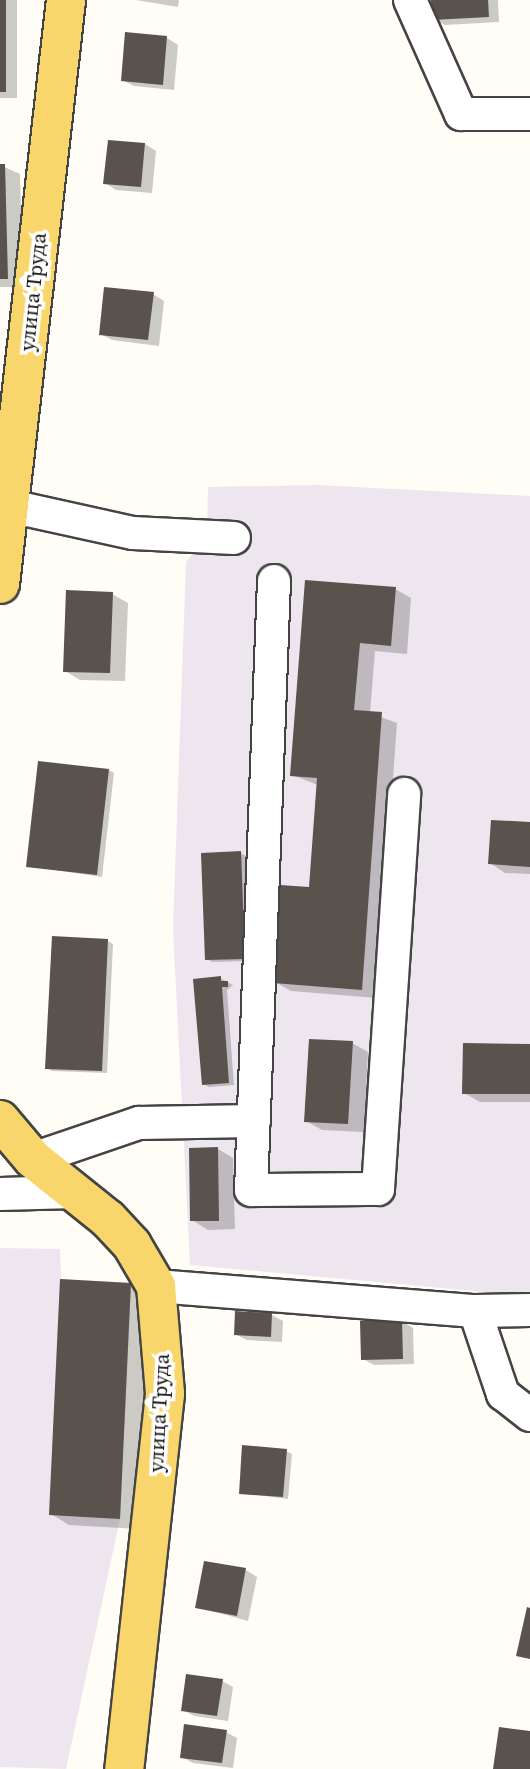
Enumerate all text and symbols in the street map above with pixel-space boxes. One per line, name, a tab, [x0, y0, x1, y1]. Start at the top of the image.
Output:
street label: улица Труда	[14, 231, 52, 353]
street label: улица Труда	[143, 1353, 175, 1473]

